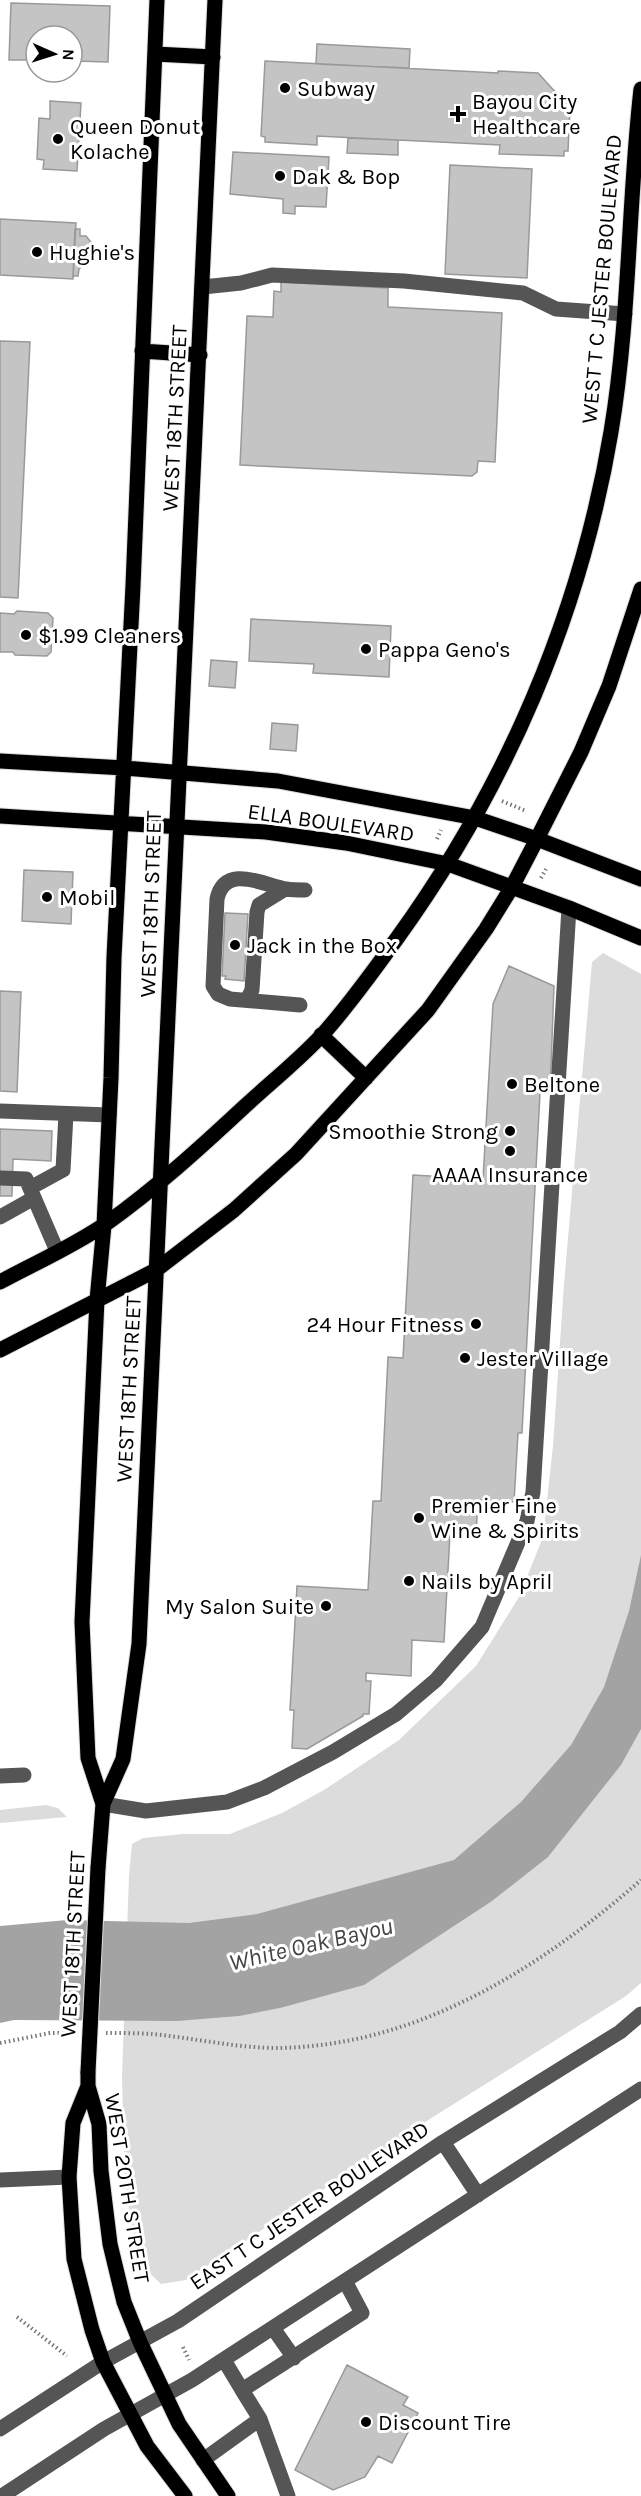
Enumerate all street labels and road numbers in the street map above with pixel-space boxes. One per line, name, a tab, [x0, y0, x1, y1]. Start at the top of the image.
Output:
street label: WEST T C JESTER BOULEVARD	[576, 133, 628, 425]
street label: WEST 18TH STREET	[157, 324, 193, 512]
street label: ELLA BOULEVARD	[246, 798, 416, 848]
street label: WEST 18TH STREET	[135, 810, 167, 998]
street label: WEST 18TH STREET	[111, 1295, 147, 1483]
street label: WEST 18TH STREET	[55, 1850, 91, 2038]
street label: WEST 20TH STREET	[99, 2091, 155, 2285]
street label: EAST T C JESTER BOULEVARD	[185, 2116, 434, 2296]

